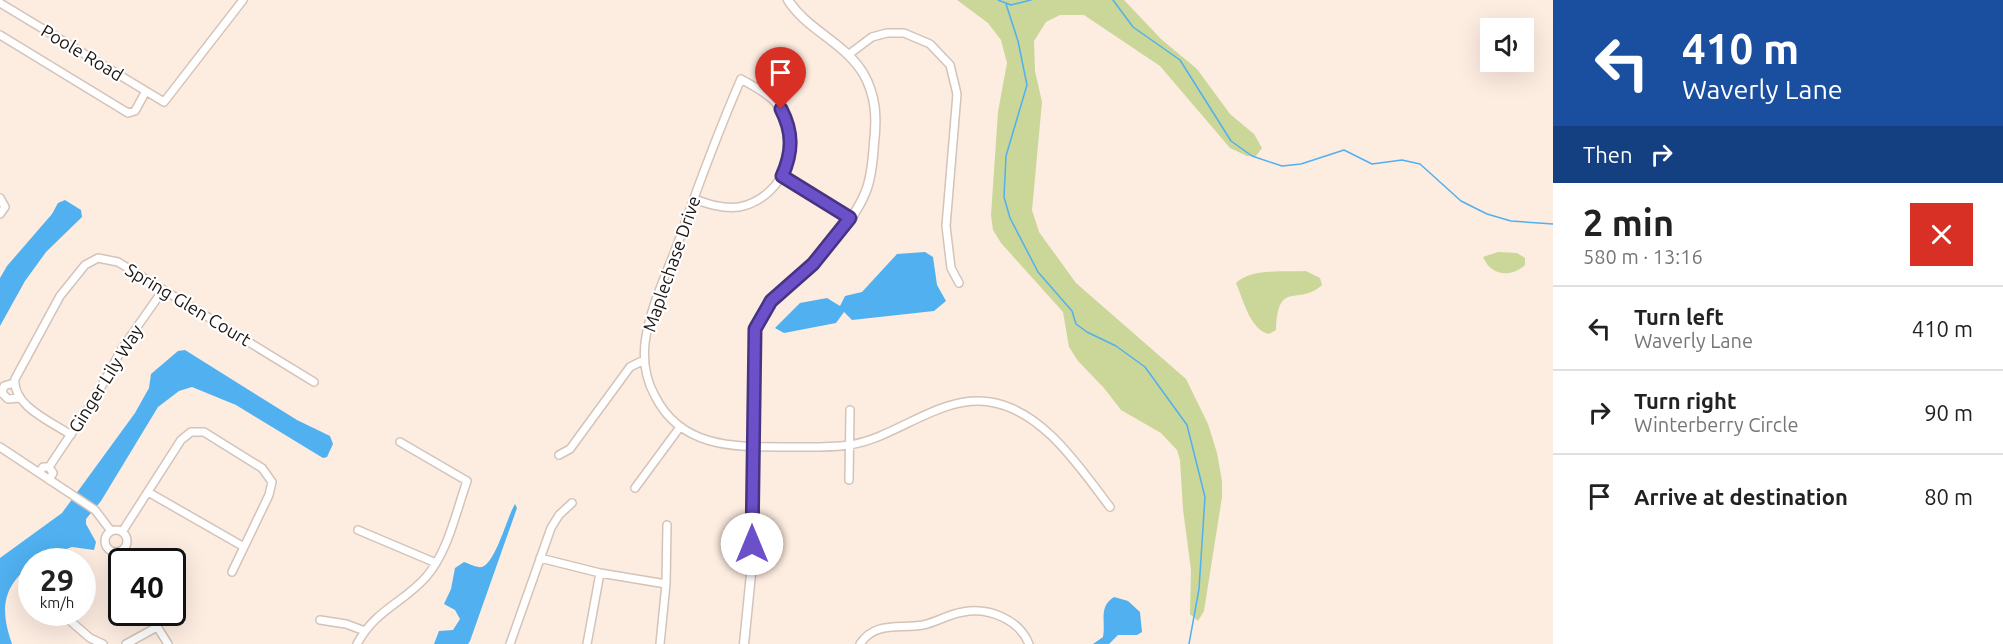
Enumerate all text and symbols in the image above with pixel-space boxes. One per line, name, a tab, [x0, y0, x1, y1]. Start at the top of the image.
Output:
map controls	[1480, 18, 1534, 72]
button: sound	[1480, 18, 1534, 72]
street label: Poole Road	[38, 20, 127, 84]
icon: left	[1583, 24, 1661, 102]
text: 410 m	[1682, 25, 1799, 72]
pin	[755, 47, 806, 109]
icon: arrive	[764, 56, 797, 89]
text: Waverly Lane	[1682, 74, 1843, 104]
icon: right	[1645, 138, 1678, 171]
text: Then	[1583, 142, 1633, 167]
street label: Maplechase Drive	[638, 193, 704, 334]
text: 2 min	[1583, 202, 1674, 243]
button: close	[1910, 203, 1973, 266]
text: 580 m · 13:16	[1583, 245, 1703, 268]
street label: Spring Glen Court	[122, 259, 255, 349]
text: Turn left	[1634, 304, 1724, 329]
icon: left	[1583, 312, 1616, 345]
text: 410 m	[1912, 316, 1973, 341]
street label: Ginger Lily Way	[64, 321, 146, 436]
text: Waverly Lane	[1634, 329, 1753, 352]
text: Turn right	[1634, 388, 1736, 413]
icon: right	[1583, 396, 1616, 429]
text: 90 m	[1924, 400, 1973, 425]
text: Winterberry Circle	[1634, 413, 1798, 436]
icon: arrive	[1583, 480, 1616, 513]
text: Arrive at destination	[1634, 484, 1848, 509]
text: 80 m	[1924, 484, 1973, 509]
position arrow	[720, 512, 784, 576]
speed limit sign: 40	[108, 548, 186, 626]
text: 29	[40, 563, 74, 597]
text: km/h	[40, 594, 74, 611]

